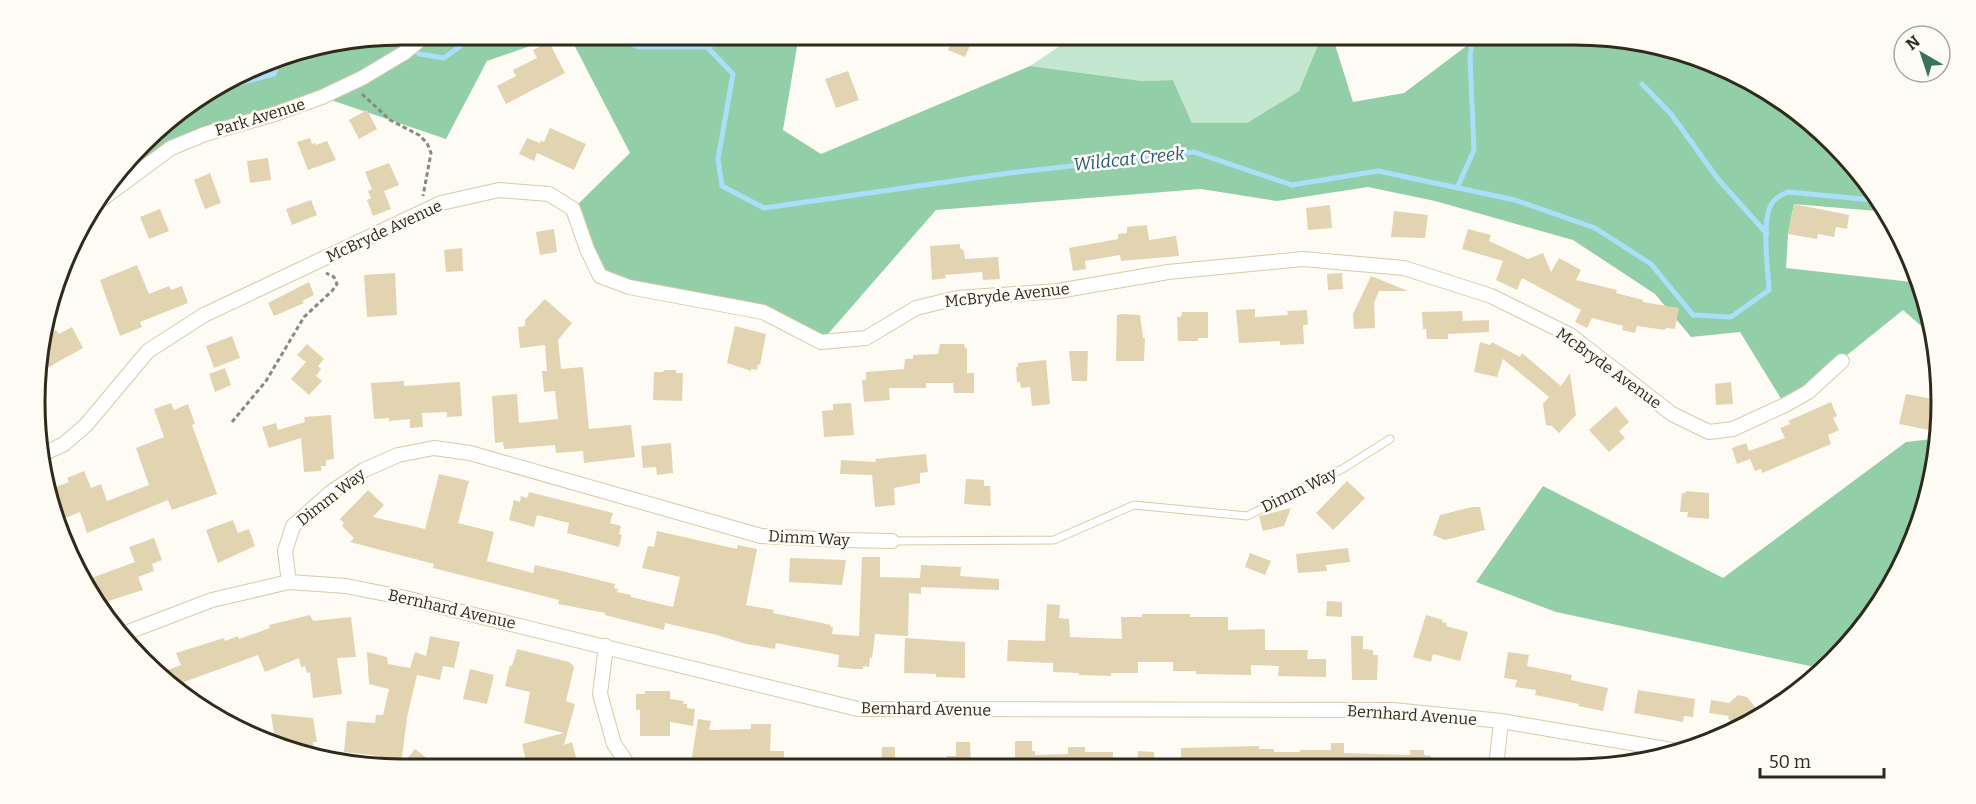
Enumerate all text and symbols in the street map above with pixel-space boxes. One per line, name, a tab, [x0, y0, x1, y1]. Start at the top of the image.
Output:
north arrow	[1892, 24, 1952, 84]
text: N	[1902, 31, 1924, 54]
street label: Park Avenue	[213, 94, 307, 140]
water label: Wildcat Creek	[1072, 142, 1186, 176]
street label: McBryde Avenue	[323, 196, 445, 266]
street label: McBryde Avenue	[944, 279, 1070, 311]
street label: McBryde Avenue	[1553, 323, 1665, 413]
street label: Dimm Way	[1258, 463, 1340, 516]
street label: Dimm Way	[293, 464, 369, 530]
street label: Dimm Way	[768, 526, 851, 550]
street label: Bernhard Avenue	[386, 585, 518, 633]
street label: Bernhard Avenue	[861, 698, 991, 720]
street label: Bernhard Avenue	[1346, 701, 1478, 729]
scale bar	[1760, 741, 1884, 779]
text: 50 m	[1769, 751, 1811, 773]

